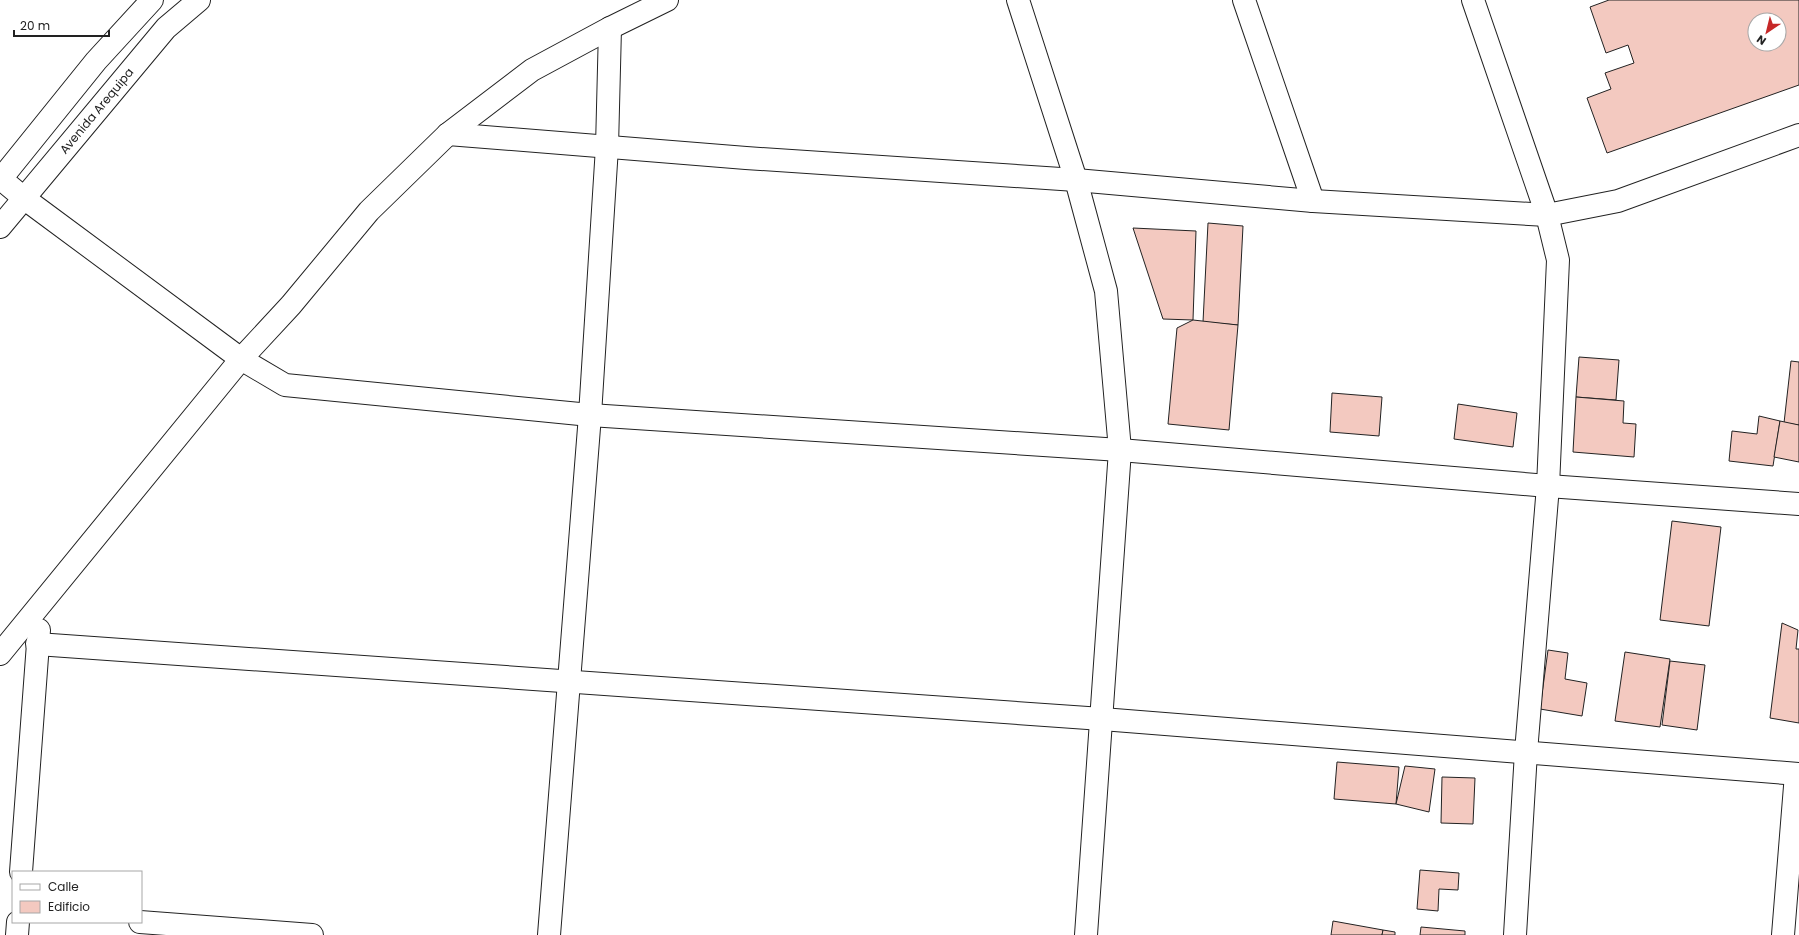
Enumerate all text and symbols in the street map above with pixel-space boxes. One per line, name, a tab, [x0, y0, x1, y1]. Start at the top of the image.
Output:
scale bar	[14, 12, 109, 38]
north arrow	[1747, 12, 1787, 52]
text: 20 m	[20, 17, 50, 34]
text: N	[1753, 31, 1769, 49]
street label: Avenida Arequipa	[55, 64, 137, 157]
legend	[12, 871, 142, 923]
text: Calle	[48, 878, 79, 895]
text: Edificio	[48, 898, 90, 915]

